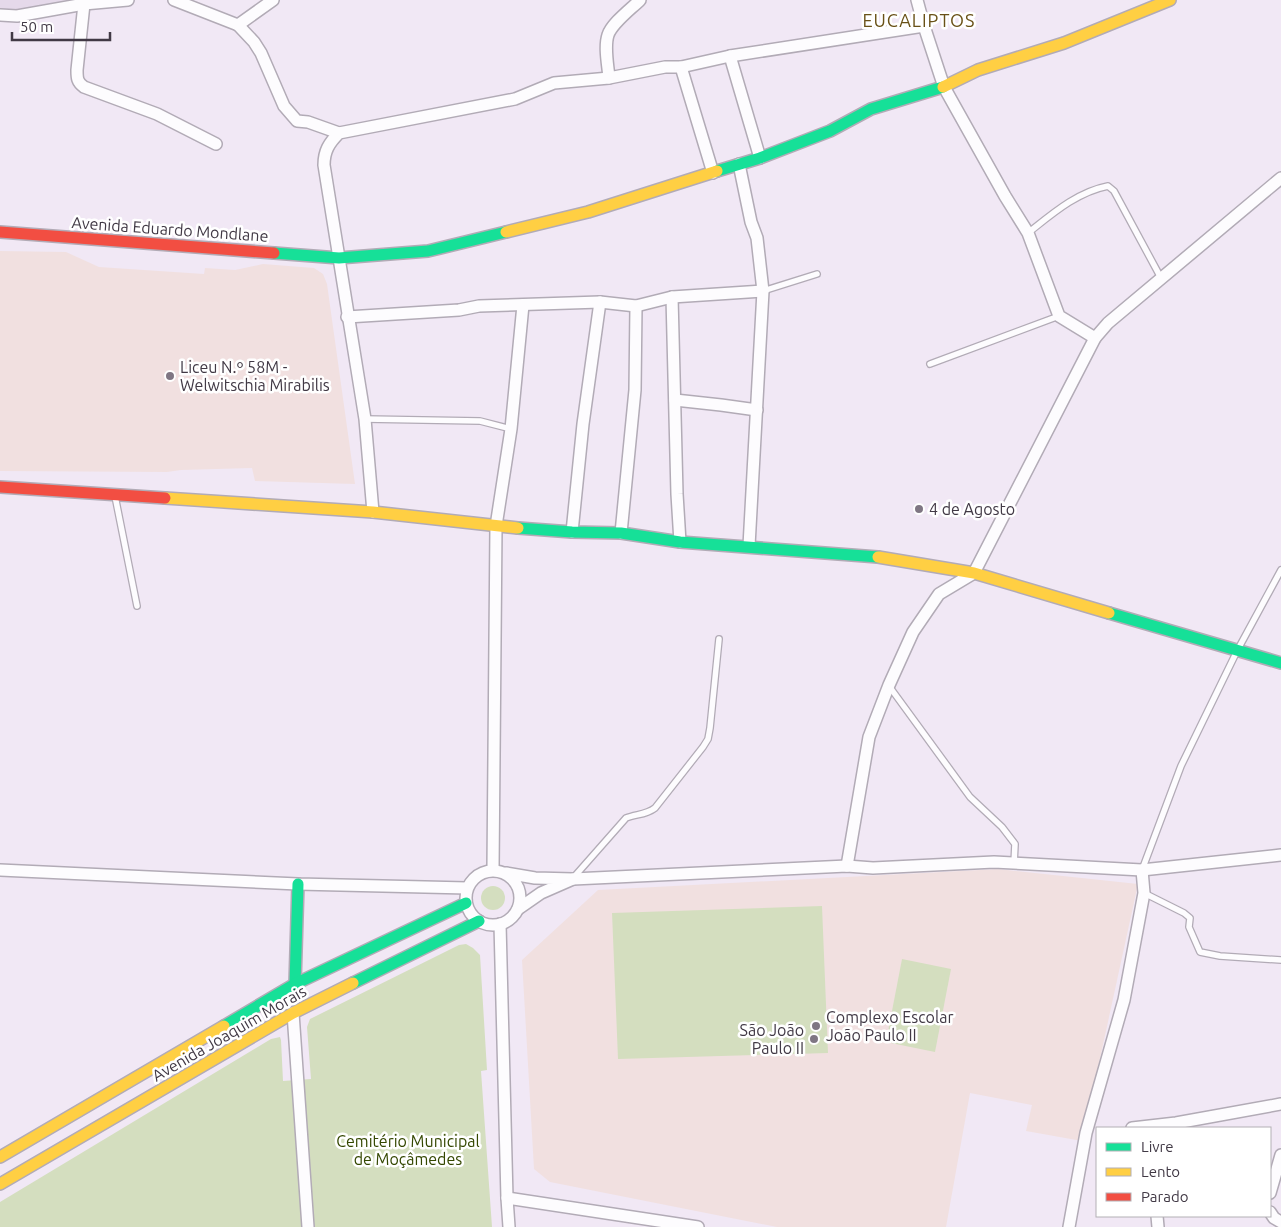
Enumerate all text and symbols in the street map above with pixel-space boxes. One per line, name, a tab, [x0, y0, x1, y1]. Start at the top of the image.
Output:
scale bar	[12, 10, 110, 42]
district label: EUCALIPTOS	[862, 10, 976, 30]
text: 50 m	[20, 18, 53, 35]
street label: Avenida Eduardo Mondlane	[71, 213, 269, 245]
place label: Liceu N.º 58M - Welwitschia Mirabilis	[180, 358, 330, 394]
marker: Liceu N.º 58M - Welwitschia Mirabilis	[164, 370, 176, 382]
place label: 4 de Agosto	[929, 500, 1015, 518]
marker: 4 de Agosto	[913, 503, 925, 515]
street label: Avenida Joaquim Morais	[149, 981, 309, 1084]
place label: Complexo Escolar João Paulo II	[826, 1008, 953, 1044]
marker: Complexo Escolar João Paulo II	[810, 1020, 822, 1032]
place label: São João Paulo II	[740, 1021, 804, 1057]
marker: São João Paulo II	[808, 1033, 820, 1045]
legend	[1096, 1127, 1271, 1217]
park label: Cemitério Municipal de Moçâmedes	[336, 1132, 480, 1168]
text: Livre	[1141, 1138, 1174, 1155]
text: Lento	[1141, 1163, 1180, 1180]
text: Parado	[1141, 1188, 1188, 1205]

